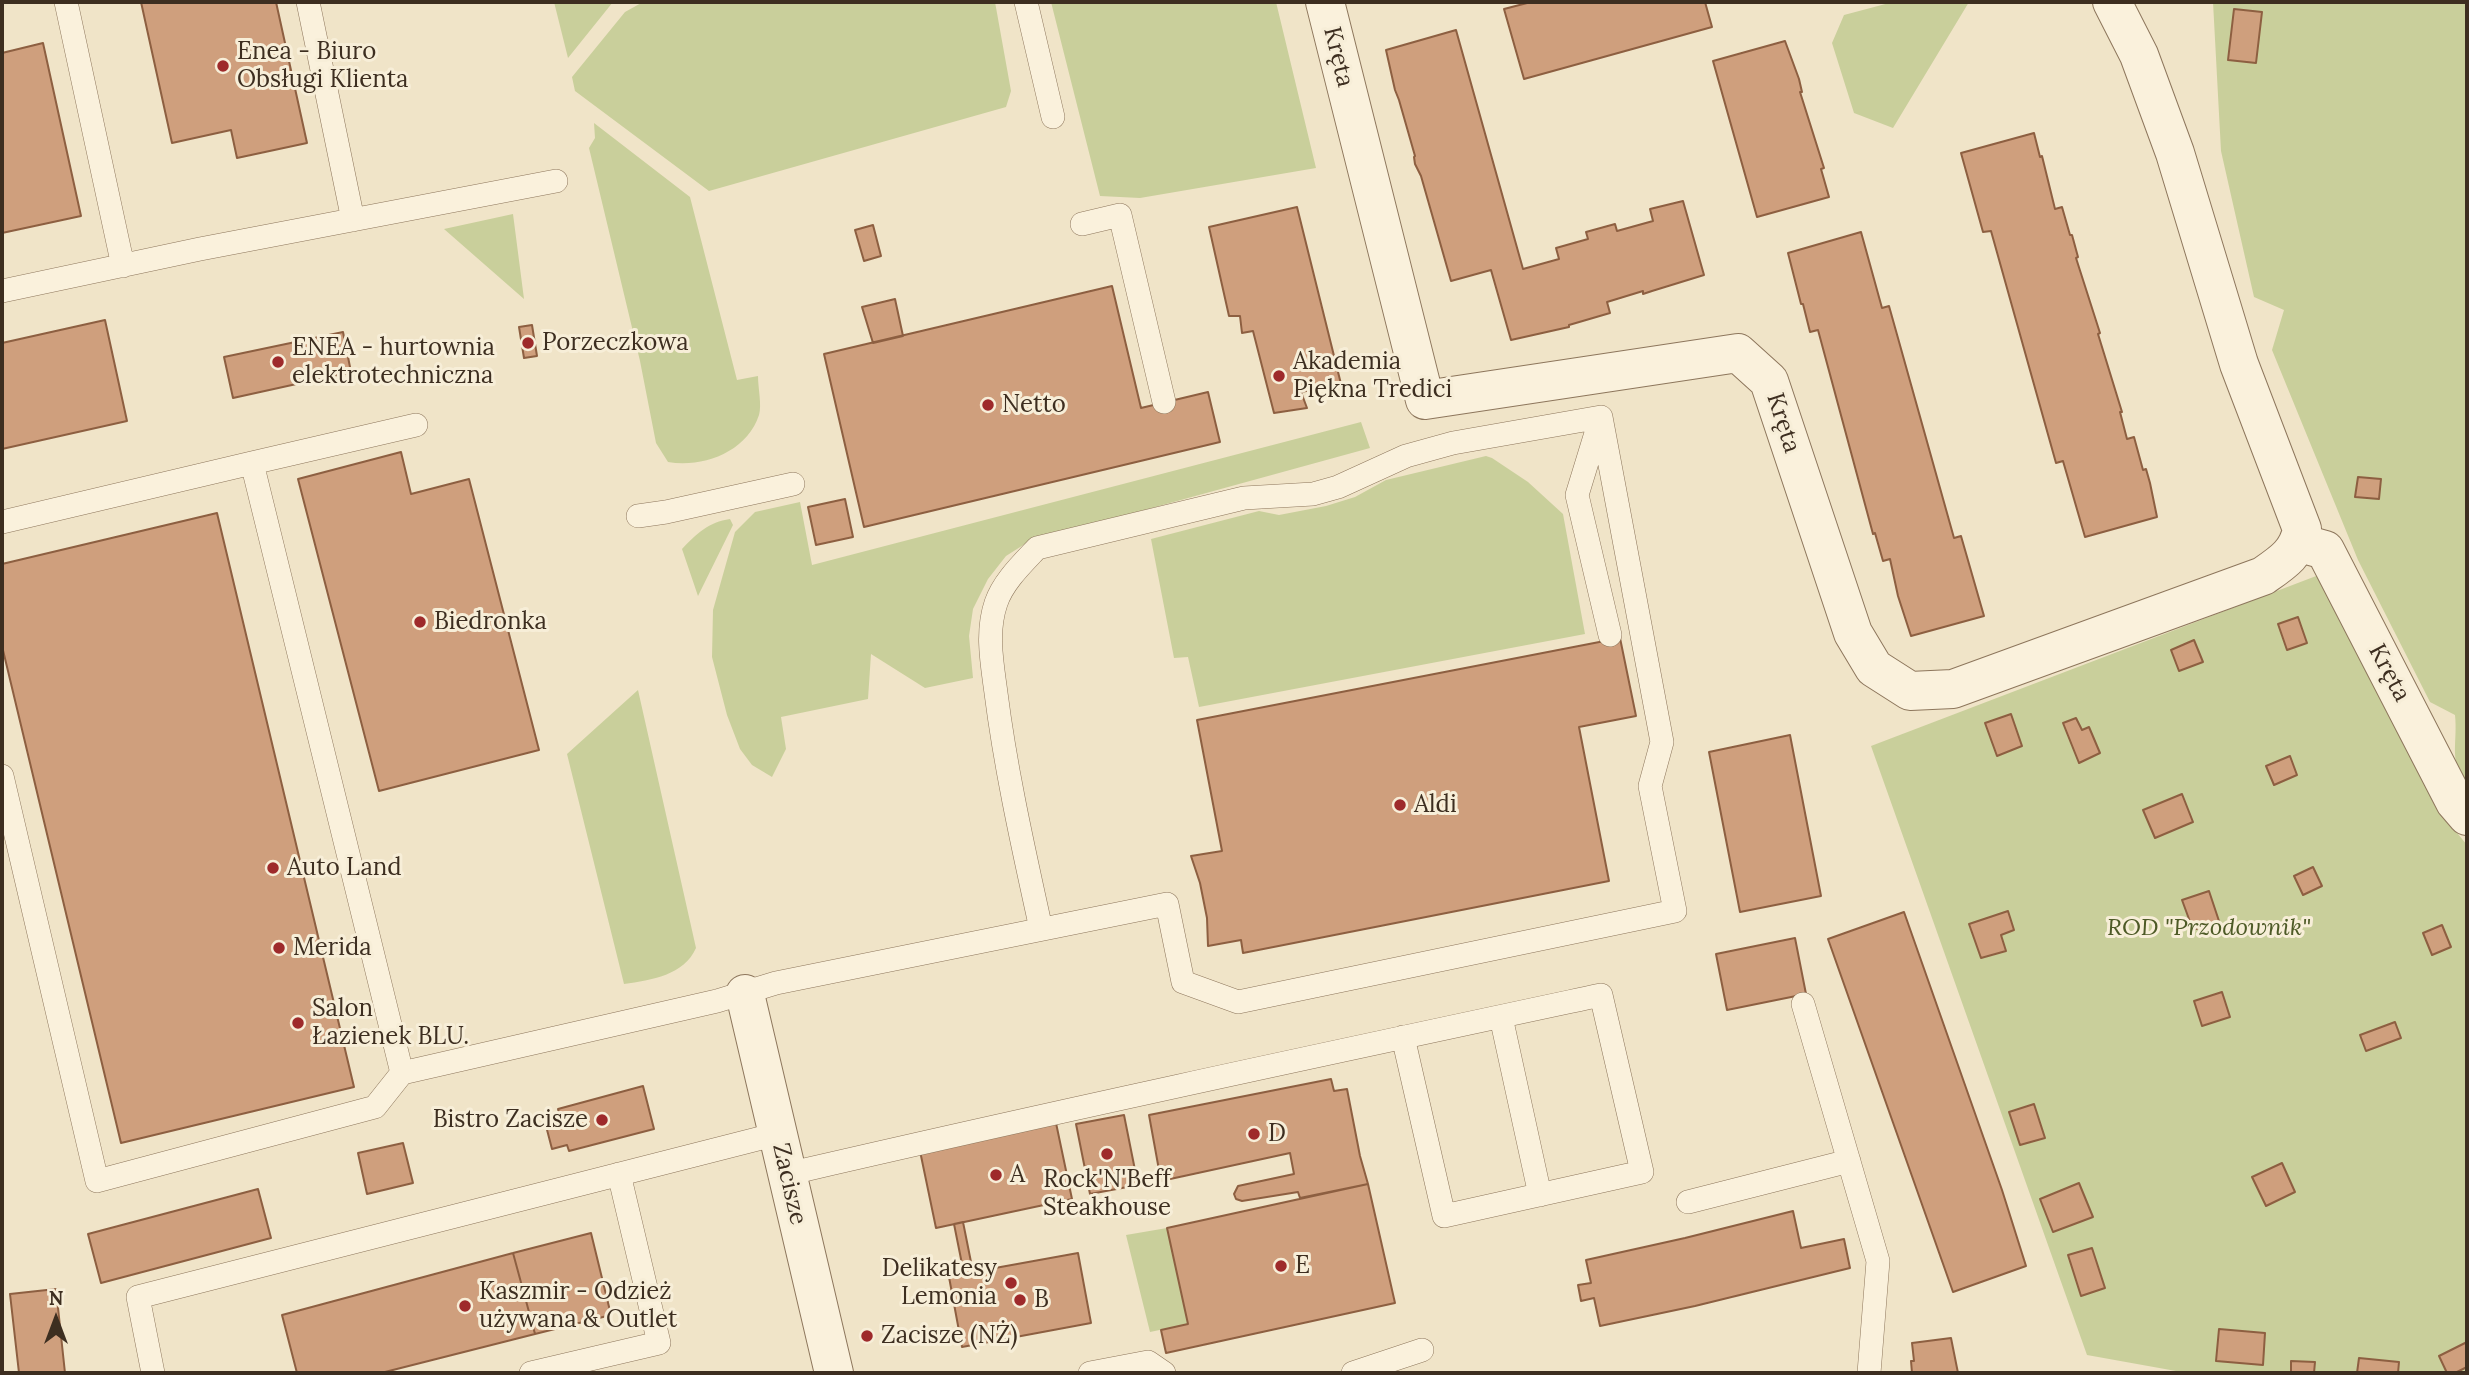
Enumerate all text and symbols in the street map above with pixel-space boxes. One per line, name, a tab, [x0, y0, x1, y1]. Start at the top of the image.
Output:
street label: Kręta	[1317, 24, 1359, 90]
place label: Enea - Biuro Obsługi Klienta	[237, 38, 408, 94]
marker: Enea - Biuro Obsługi Klienta	[215, 58, 231, 74]
place label: Porzeczkowa	[542, 329, 689, 357]
place label: ENEA - hurtownia elektrotechniczna	[292, 334, 495, 390]
marker: Porzeczkowa	[520, 335, 536, 351]
place label: Akademia Piękna Tredici	[1293, 348, 1452, 404]
marker: ENEA - hurtownia elektrotechniczna	[270, 354, 286, 370]
marker: Akademia Piękna Tredici	[1271, 368, 1287, 384]
street label: Kręta	[1760, 389, 1806, 457]
place label: Netto	[1002, 391, 1066, 419]
marker: Netto	[980, 397, 996, 413]
place label: Biedronka	[434, 608, 547, 636]
marker: Biedronka	[412, 614, 428, 630]
street label: Kręta	[2362, 639, 2416, 707]
place label: Aldi	[1414, 791, 1457, 819]
marker: Aldi	[1392, 797, 1408, 813]
place label: Auto Land	[287, 854, 402, 882]
marker: Auto Land	[265, 860, 281, 876]
park label: ROD "Przodownik"	[2107, 914, 2311, 942]
place label: Merida	[293, 934, 372, 962]
marker: Merida	[271, 940, 287, 956]
place label: Salon Łazienek BLU.	[312, 995, 469, 1051]
marker: Salon Łazienek BLU.	[290, 1015, 306, 1031]
place label: Bistro Zacisze	[433, 1106, 588, 1134]
marker: Bistro Zacisze	[594, 1112, 610, 1128]
place label: D	[1268, 1120, 1286, 1148]
marker: D	[1246, 1126, 1262, 1142]
street label: Zacisze	[766, 1140, 812, 1228]
marker: Rock'N'Beff Steakhouse	[1099, 1146, 1115, 1162]
place label: A	[1010, 1161, 1025, 1189]
place label: Rock'N'Beff Steakhouse	[1043, 1166, 1171, 1222]
marker: A	[988, 1167, 1004, 1183]
place label: E	[1295, 1252, 1310, 1280]
place label: Delikatesy Lemonia	[882, 1255, 997, 1311]
marker: E	[1273, 1258, 1289, 1274]
marker: Delikatesy Lemonia	[1003, 1275, 1019, 1291]
place label: Kaszmir - Odzież używana & Outlet	[479, 1278, 677, 1334]
north arrow	[21, 1284, 91, 1354]
text: N	[49, 1286, 63, 1310]
place label: B	[1034, 1286, 1049, 1314]
marker: B	[1012, 1292, 1028, 1308]
marker: Kaszmir - Odzież używana & Outlet	[457, 1298, 473, 1314]
place label: Zacisze (NŻ)	[881, 1322, 1018, 1350]
marker: Zacisze (NŻ)	[859, 1328, 875, 1344]

